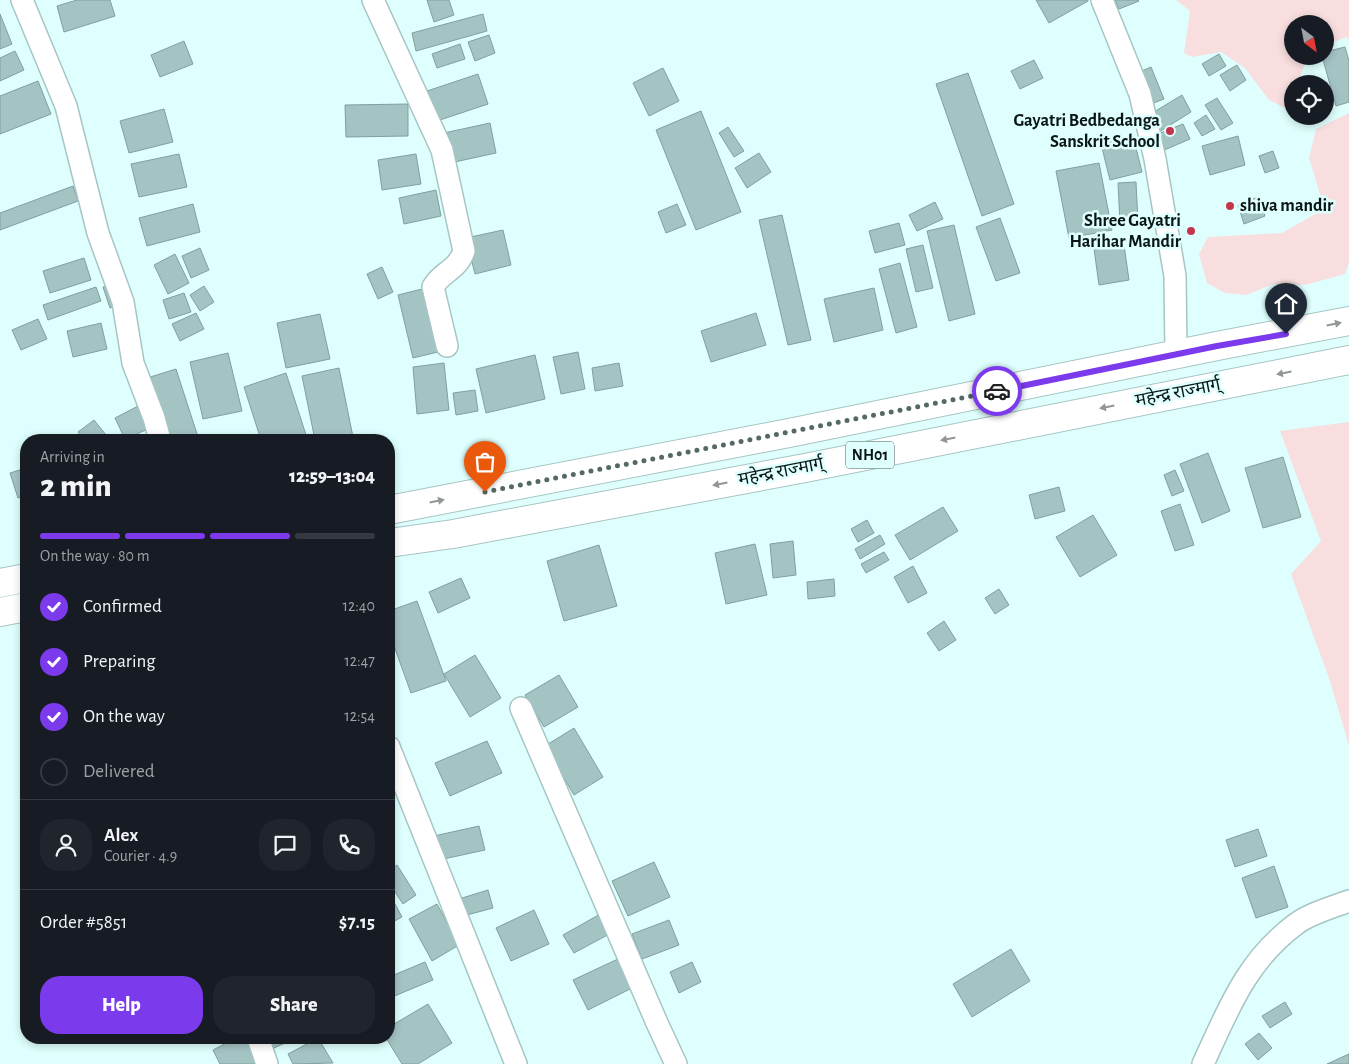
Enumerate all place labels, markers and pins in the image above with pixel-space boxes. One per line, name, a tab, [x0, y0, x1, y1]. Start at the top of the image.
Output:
place label: Gayatri Bedbedanga Sanskrit School	[1013, 112, 1160, 151]
marker: Gayatri Bedbedanga Sanskrit School	[1164, 125, 1176, 137]
place label: shiva mandir	[1240, 197, 1334, 215]
marker: shiva mandir	[1224, 200, 1236, 212]
place label: Shree Gayatri Harihar Mandir	[1069, 212, 1182, 251]
marker: Shree Gayatri Harihar Mandir	[1185, 225, 1197, 237]
pin	[1265, 283, 1307, 334]
pin	[464, 441, 506, 492]

